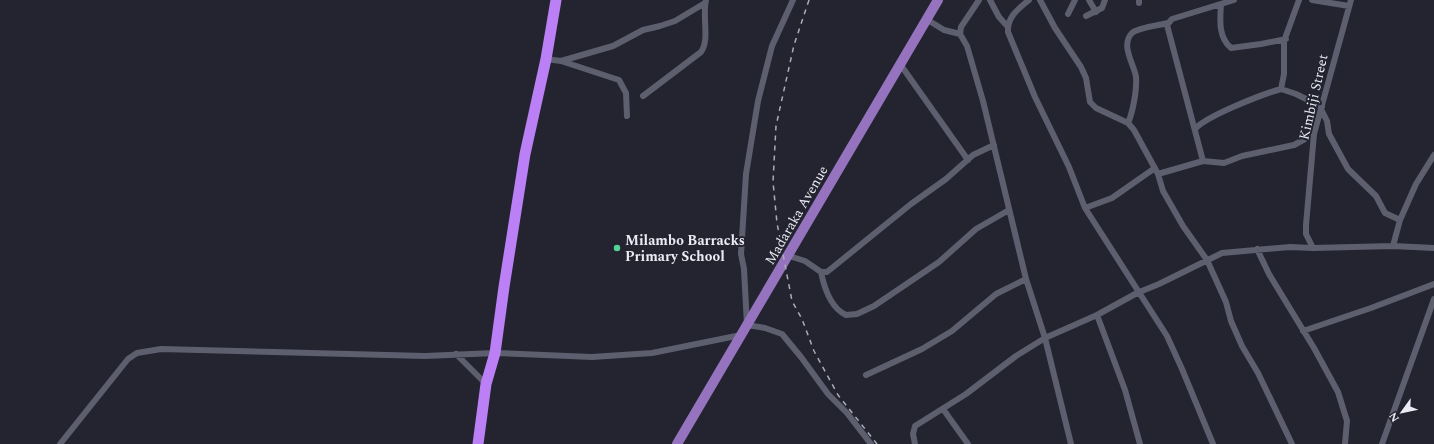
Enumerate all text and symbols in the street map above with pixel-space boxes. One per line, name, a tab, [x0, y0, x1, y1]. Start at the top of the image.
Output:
street label: Kimbiji Street	[1293, 52, 1334, 142]
street label: Madaraka Avenue	[759, 161, 834, 269]
place label: Milambo Barracks Primary School	[625, 230, 745, 267]
marker: Milambo Barracks Primary School	[612, 243, 622, 253]
north arrow	[1382, 392, 1422, 432]
text: N	[1384, 409, 1404, 426]

